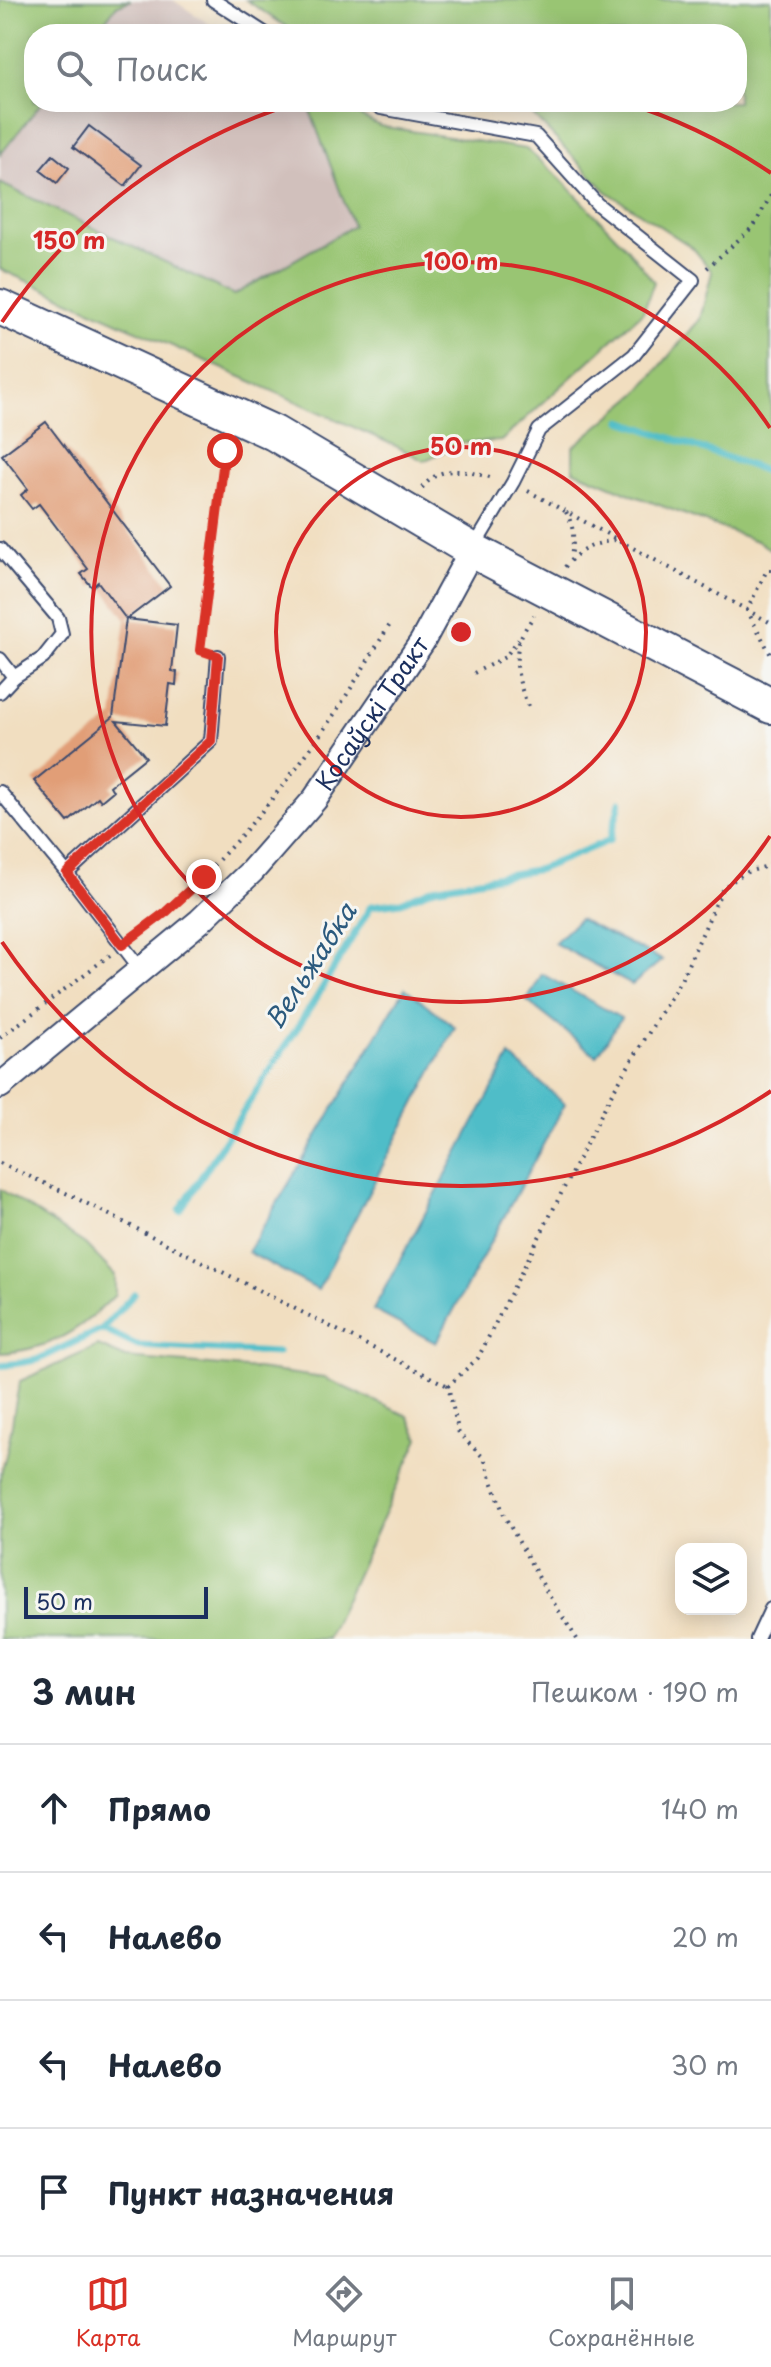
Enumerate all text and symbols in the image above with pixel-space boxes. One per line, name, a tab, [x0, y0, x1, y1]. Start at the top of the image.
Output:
search box	[24, 24, 747, 112]
icon: search	[52, 46, 96, 90]
text: Поиск	[116, 46, 207, 91]
text: 150 m	[33, 221, 105, 257]
text: 100 m	[424, 242, 498, 278]
text: 50 m	[430, 427, 492, 463]
route start	[207, 433, 243, 469]
centre of rings	[447, 618, 475, 646]
street label: Косаўскі Тракт	[306, 628, 437, 797]
route end	[186, 859, 222, 895]
water label: Вельжабка	[254, 894, 366, 1036]
map controls	[675, 1543, 747, 1615]
button: layers	[675, 1543, 747, 1615]
scale bar	[24, 1583, 208, 1619]
text: 50 m	[36, 1584, 93, 1617]
text: 3 мин	[32, 1665, 136, 1717]
text: Пешком · 190 m	[531, 1672, 739, 1711]
icon: ahead	[32, 1786, 76, 1830]
text: Прямо	[108, 1786, 211, 1831]
text: 140 m	[661, 1789, 739, 1828]
icon: left	[32, 1914, 76, 1958]
text: Налево	[108, 1914, 222, 1959]
text: 20 m	[672, 1917, 739, 1956]
icon: left	[32, 2042, 76, 2086]
text: Налево	[108, 2042, 222, 2087]
text: 30 m	[671, 2045, 739, 2084]
icon: arrive	[32, 2170, 76, 2214]
text: Пункт назначения	[108, 2170, 394, 2215]
tab: Карта	[76, 2272, 140, 2353]
tab: Маршрут	[292, 2272, 396, 2353]
tab: Сохранённые	[548, 2272, 695, 2353]

